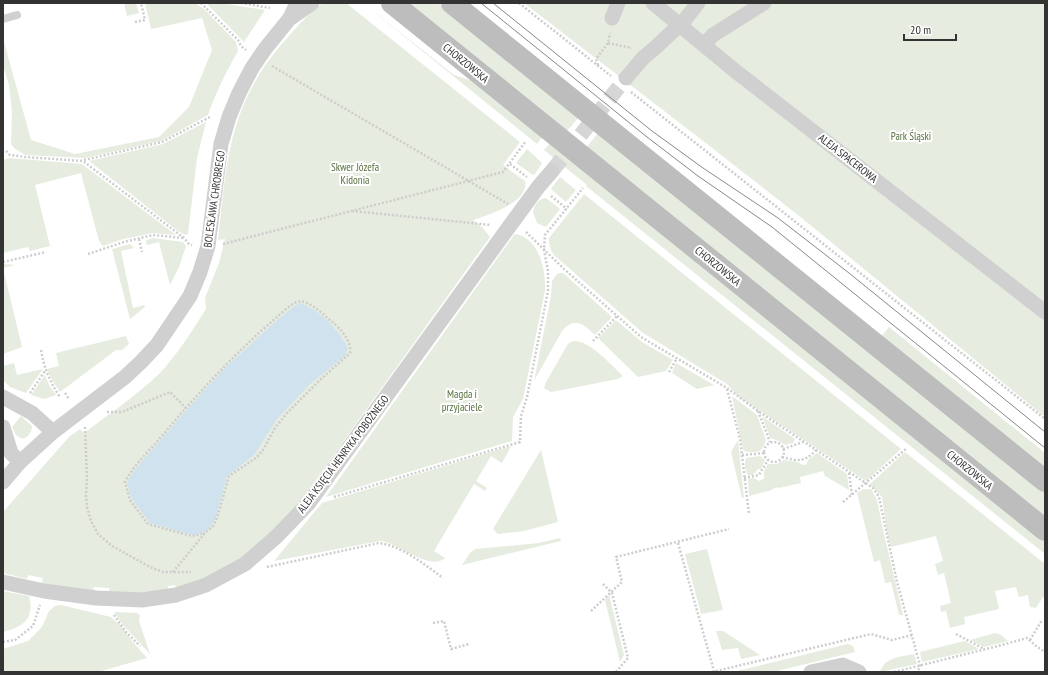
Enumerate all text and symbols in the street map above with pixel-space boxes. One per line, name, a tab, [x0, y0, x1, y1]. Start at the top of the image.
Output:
scale bar	[904, 16, 956, 42]
text: 20 m	[910, 22, 931, 37]
street label: CHORZOWSKA	[440, 40, 492, 86]
park label: Park Śląski	[891, 129, 931, 143]
street label: ALEJA SPACEROWA	[816, 131, 881, 186]
street label: BOLESŁAWA CHROBREGO	[200, 150, 228, 248]
park label: Skwer Józefa Kidonia	[331, 160, 379, 187]
street label: CHORZOWSKA	[692, 243, 744, 289]
park label: Magda i przyjaciele	[442, 387, 483, 414]
street label: ALEJA KSIĘCIA HENRYKA POBOŻNEGO	[294, 392, 392, 516]
street label: CHORZOWSKA	[944, 447, 996, 493]

